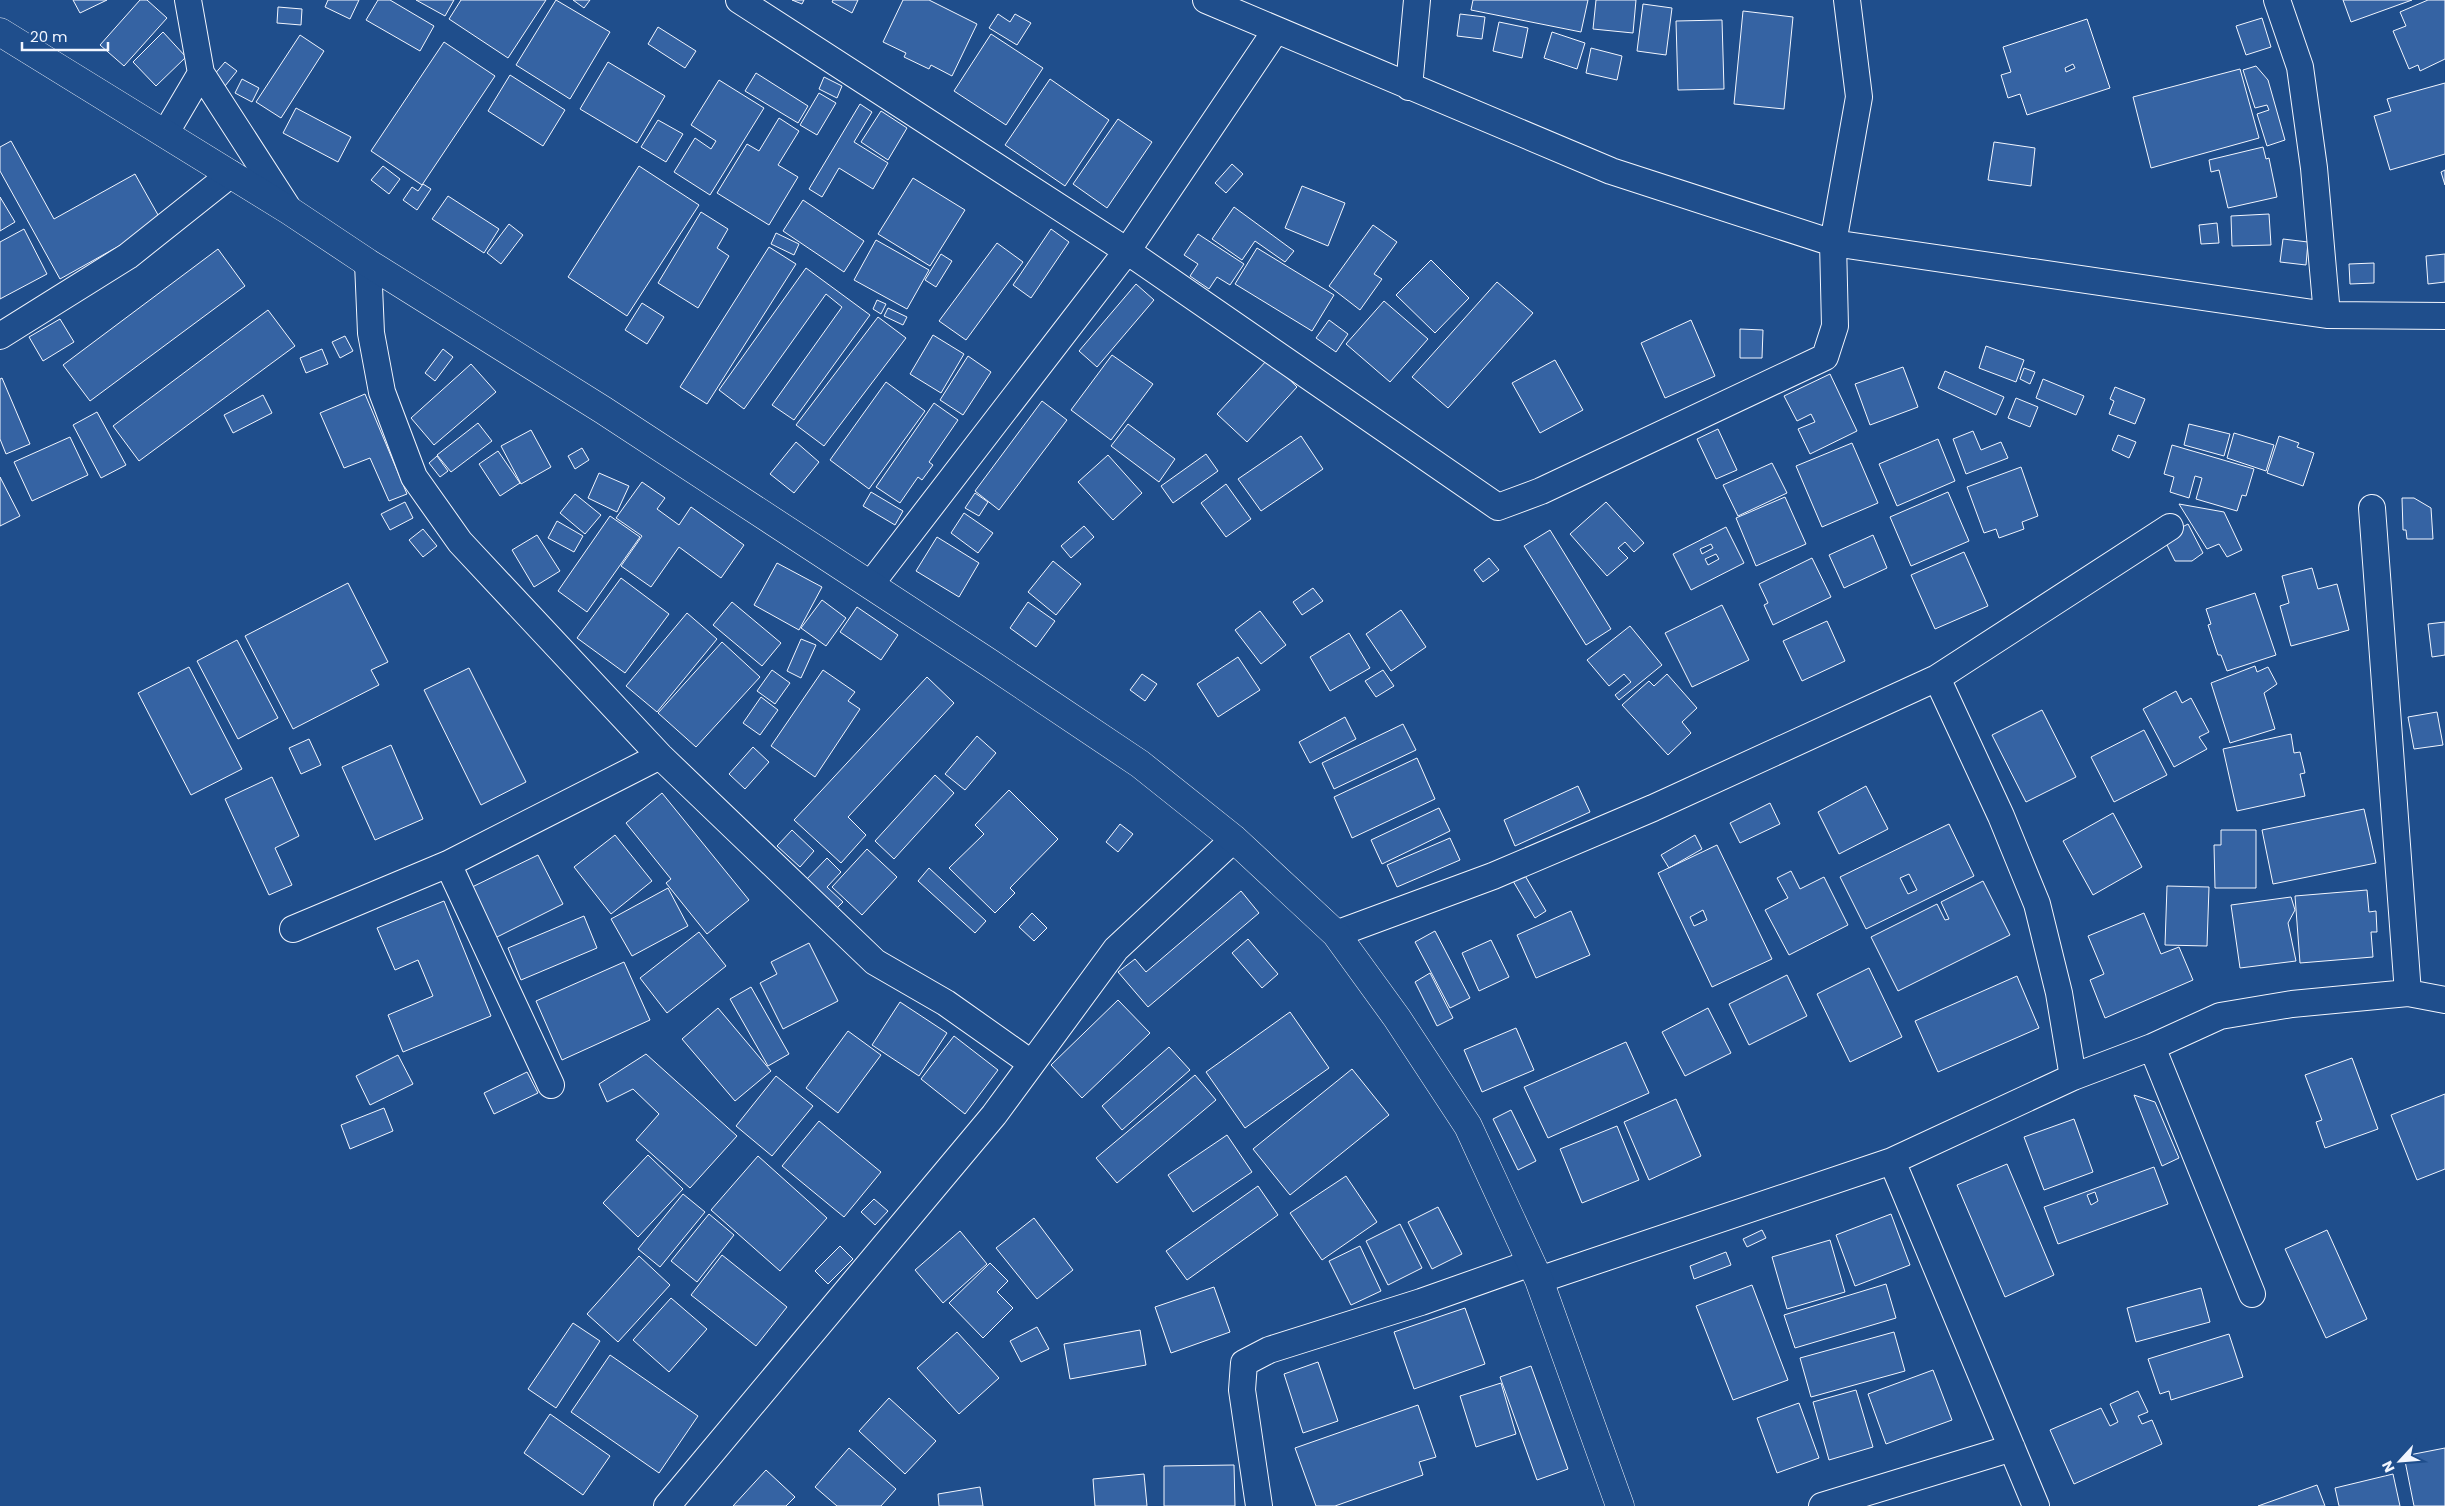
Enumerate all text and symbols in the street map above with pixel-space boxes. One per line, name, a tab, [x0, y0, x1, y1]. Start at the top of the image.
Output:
scale bar	[22, 20, 109, 52]
text: 20 m	[30, 26, 68, 47]
north arrow	[2375, 1436, 2425, 1486]
text: N	[2377, 1458, 2400, 1476]

